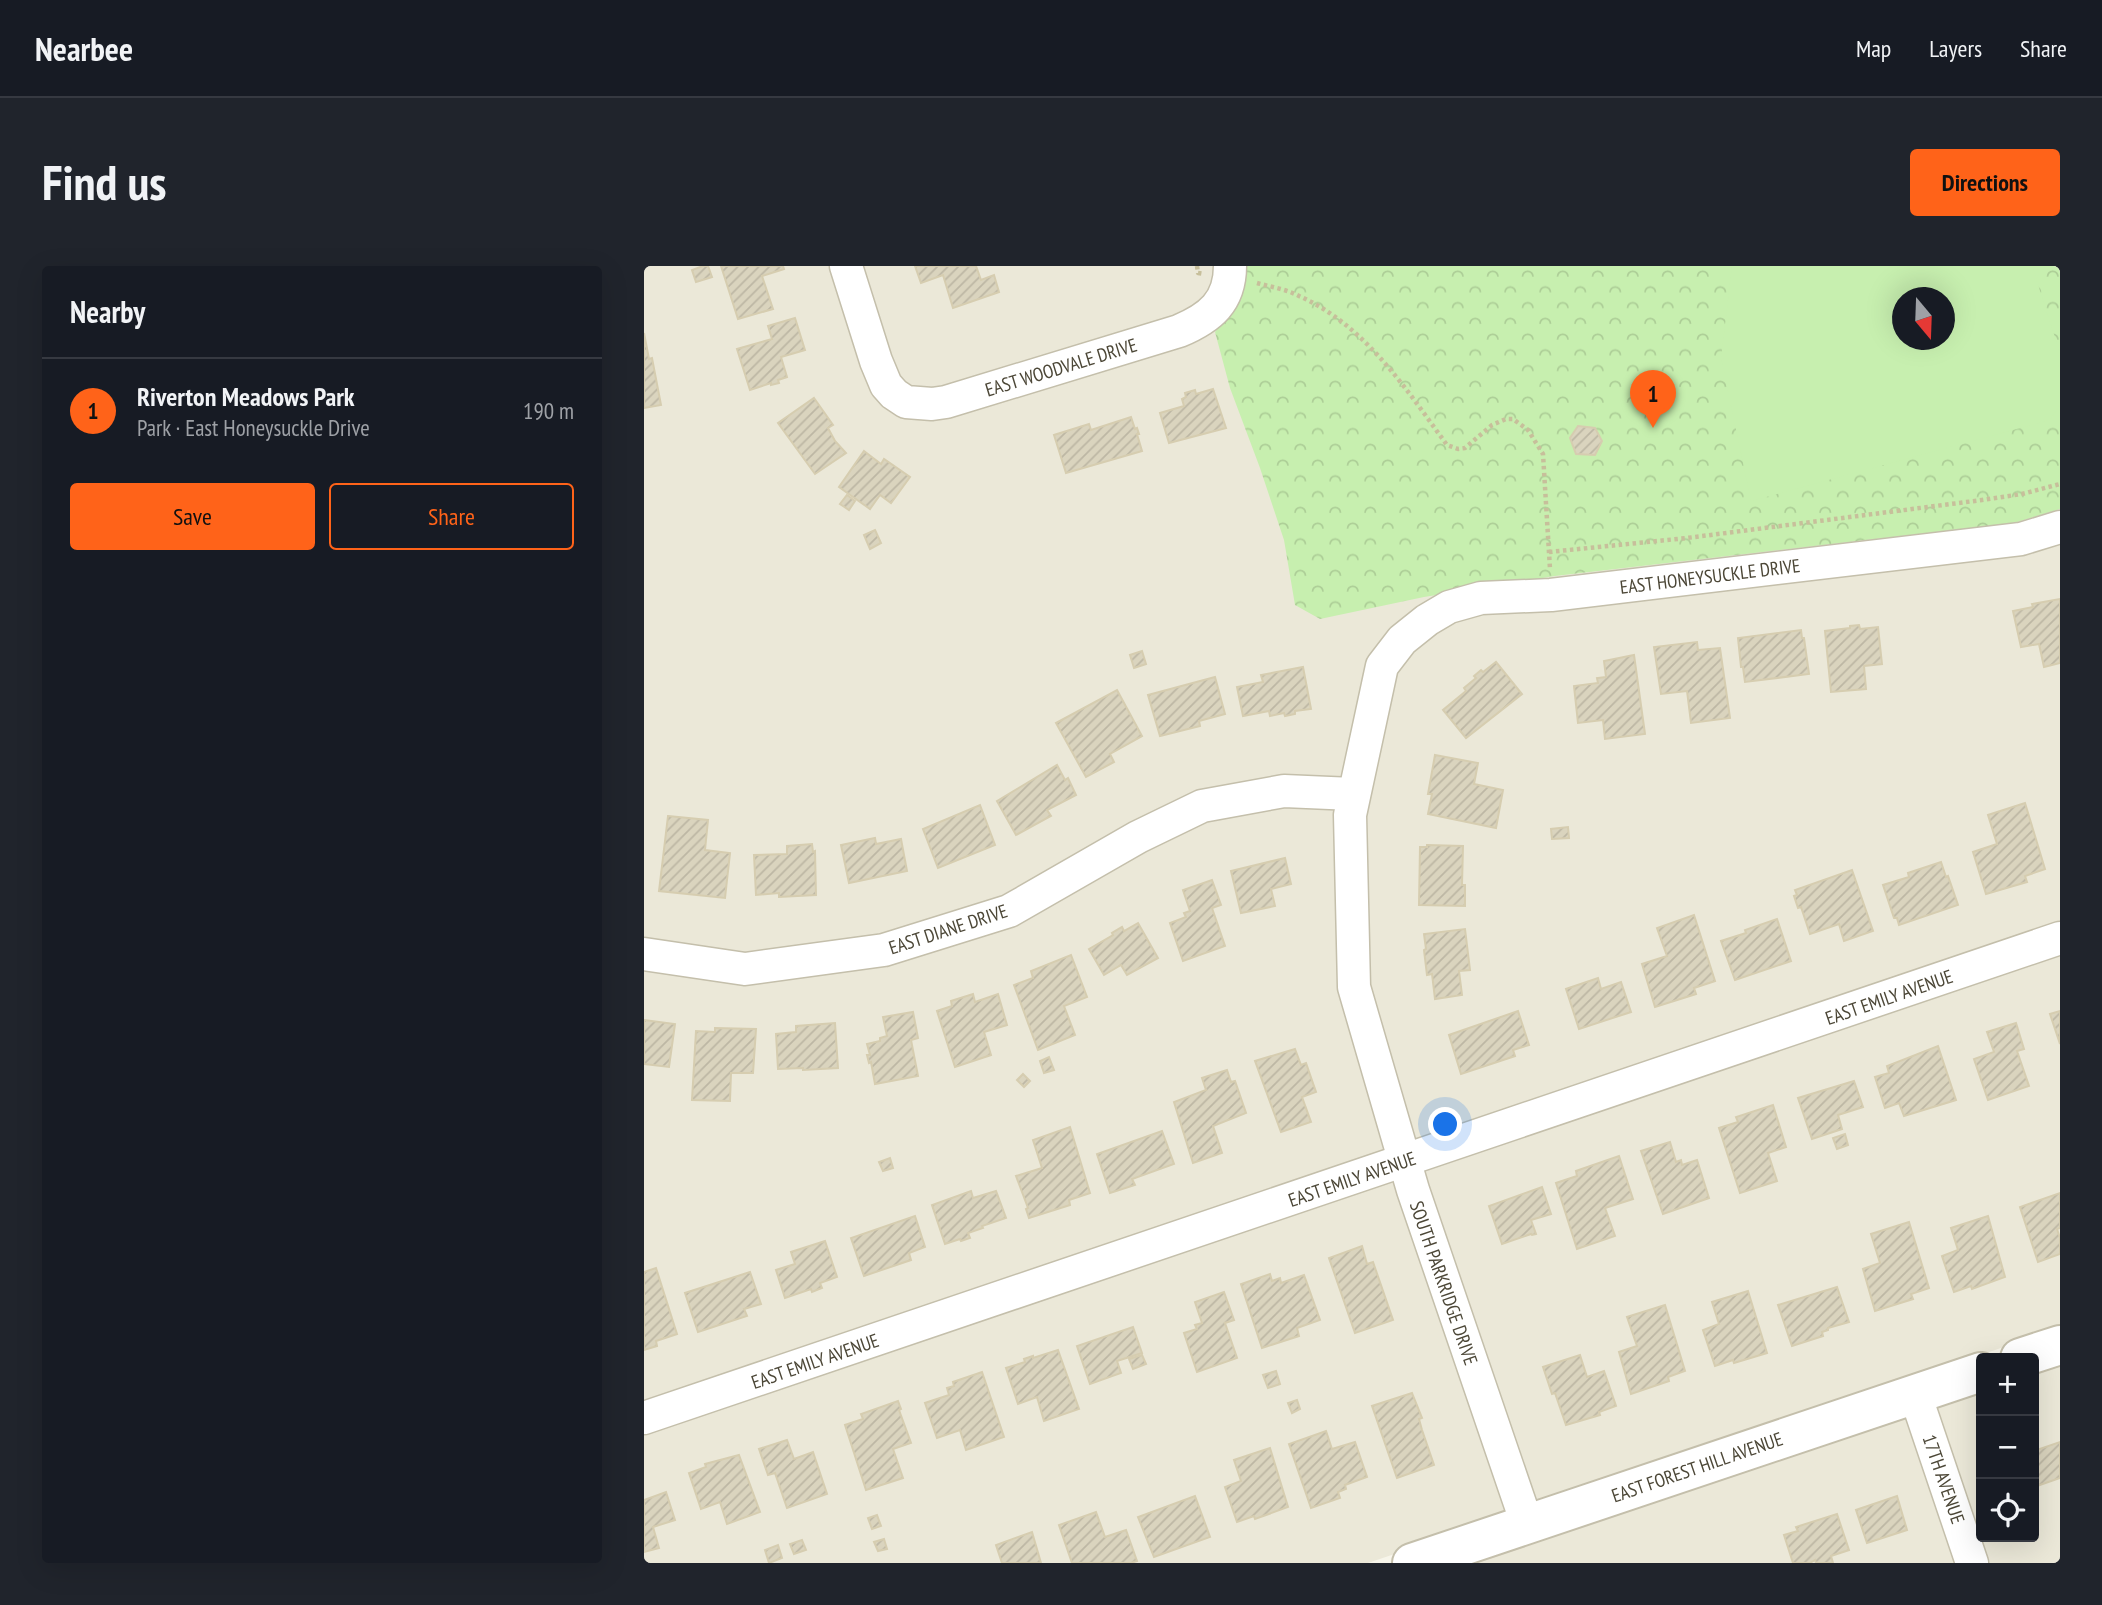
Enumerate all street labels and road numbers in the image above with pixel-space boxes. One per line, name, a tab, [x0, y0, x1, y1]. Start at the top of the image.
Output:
street label: EAST WOODVALE DRIVE	[982, 333, 1140, 401]
street label: EAST HONEYSUCKLE DRIVE	[1618, 553, 1802, 599]
street label: EAST DIANE DRIVE	[886, 899, 1010, 959]
street label: EAST EMILY AVENUE	[1822, 964, 1956, 1030]
street label: EAST EMILY AVENUE	[1285, 1146, 1419, 1212]
street label: SOUTH PARKRIDGE DRIVE	[1405, 1198, 1483, 1368]
street label: EAST EMILY AVENUE	[748, 1328, 882, 1394]
street label: EAST FOREST HILL AVENUE	[1608, 1426, 1786, 1508]
street label: 17TH AVENUE	[1918, 1431, 1970, 1527]

